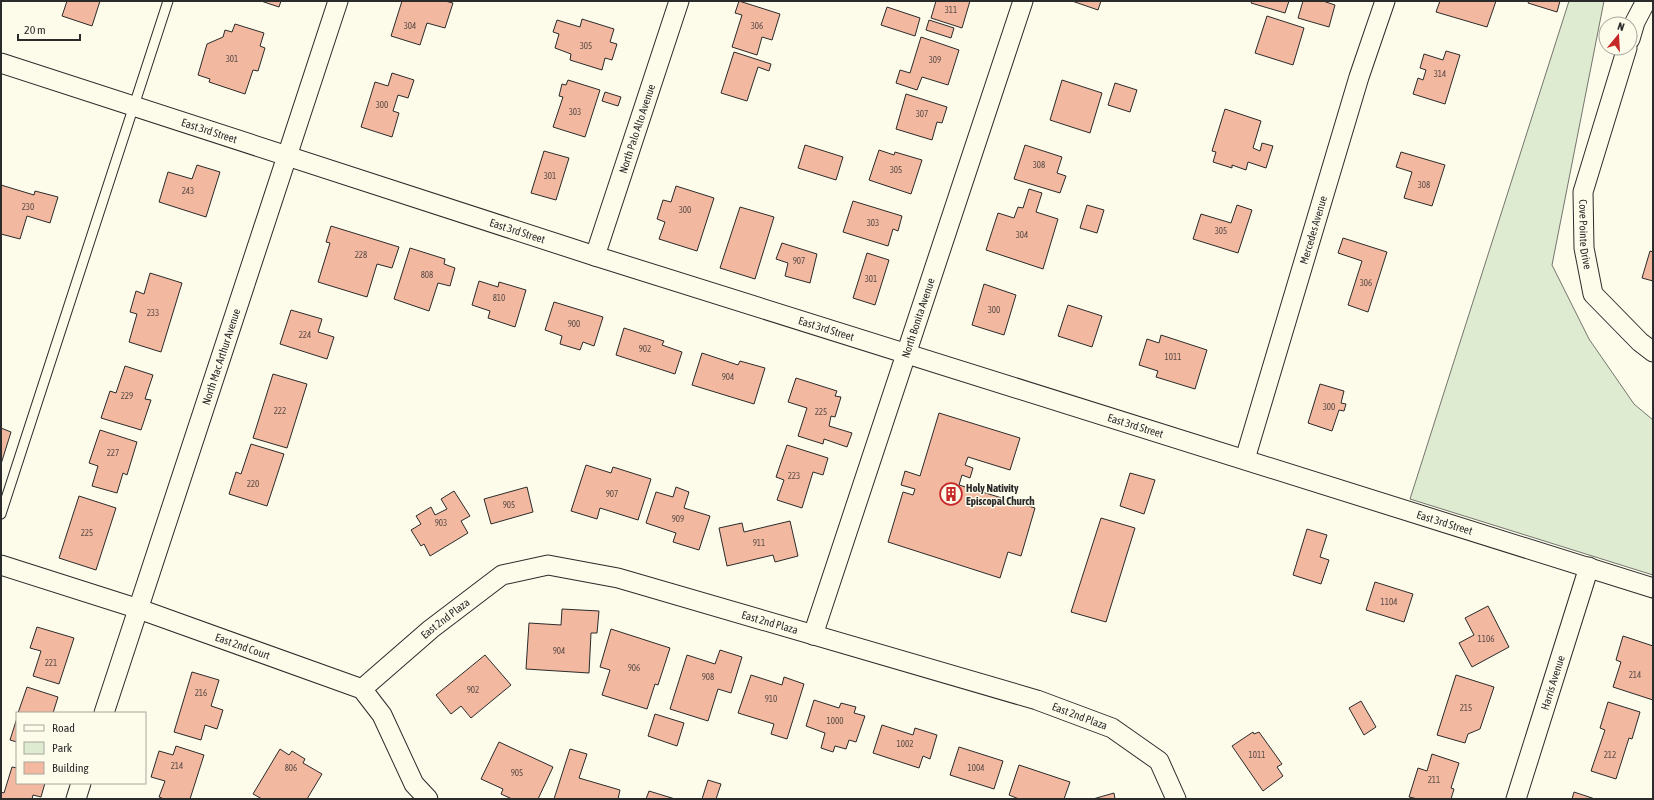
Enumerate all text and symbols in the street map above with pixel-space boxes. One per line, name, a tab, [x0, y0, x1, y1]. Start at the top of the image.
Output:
house number: 311	[945, 5, 957, 15]
scale bar	[18, 16, 80, 42]
north arrow	[1598, 16, 1638, 56]
text: N	[1616, 20, 1626, 33]
house number: 304	[404, 21, 416, 31]
house number: 306	[751, 21, 763, 31]
text: 20 m	[24, 23, 46, 37]
house number: 305	[580, 41, 592, 51]
house number: 301	[226, 54, 238, 64]
house number: 309	[929, 55, 941, 65]
house number: 314	[1434, 69, 1446, 79]
street label: North Palo Alto Avenue	[617, 83, 657, 175]
house number: 300	[376, 100, 388, 110]
house number: 303	[569, 107, 581, 117]
house number: 307	[916, 109, 928, 119]
street label: East 3rd Street	[180, 116, 239, 145]
house number: 308	[1033, 160, 1045, 170]
house number: 305	[890, 165, 902, 175]
house number: 301	[544, 171, 556, 181]
house number: 308	[1418, 180, 1430, 190]
house number: 243	[182, 186, 194, 196]
street label: Mercedes Avenue	[1297, 194, 1329, 266]
street label: Cove Pointe Drive	[1577, 199, 1594, 270]
house number: 230	[22, 202, 34, 212]
house number: 300	[679, 205, 691, 215]
street label: East 3rd Street	[488, 216, 547, 245]
house number: 303	[867, 218, 879, 228]
house number: 305	[1215, 226, 1227, 236]
house number: 304	[1016, 230, 1028, 240]
house number: 228	[355, 250, 367, 260]
house number: 907	[793, 256, 805, 266]
house number: 808	[421, 270, 433, 280]
house number: 301	[865, 274, 877, 284]
street label: North Bonita Avenue	[899, 276, 937, 359]
house number: 306	[1360, 278, 1372, 288]
house number: 810	[493, 293, 505, 303]
house number: 300	[988, 305, 1000, 315]
street label: North Mac Arthur Avenue	[200, 307, 242, 406]
house number: 233	[147, 308, 159, 318]
street label: East 3rd Street	[797, 314, 856, 343]
house number: 900	[568, 319, 580, 329]
house number: 224	[299, 330, 311, 340]
house number: 902	[639, 344, 651, 354]
house number: 1011	[1165, 352, 1181, 362]
house number: 904	[722, 372, 734, 382]
house number: 229	[121, 391, 133, 401]
house number: 300	[1323, 402, 1335, 412]
house number: 222	[274, 406, 286, 416]
house number: 225	[815, 407, 827, 417]
street label: East 3rd Street	[1106, 411, 1165, 440]
house number: 227	[107, 448, 119, 458]
house number: 223	[788, 471, 800, 481]
house number: 220	[247, 479, 259, 489]
building icon: Holy Nativity Episcopal Church	[938, 481, 964, 507]
place label: Holy Nativity Episcopal Church	[966, 482, 1035, 507]
house number: 907	[606, 489, 618, 499]
house number: 905	[503, 500, 515, 510]
street label: East 3rd Street	[1415, 508, 1474, 537]
house number: 909	[672, 514, 684, 524]
house number: 903	[435, 518, 447, 528]
house number: 225	[81, 528, 93, 538]
house number: 911	[753, 538, 765, 548]
street label: East 2nd Plaza	[418, 596, 472, 641]
house number: 1104	[1381, 597, 1397, 607]
street label: East 2nd Plaza	[740, 608, 799, 636]
street label: East 2nd Court	[214, 631, 272, 662]
house number: 1106	[1478, 634, 1494, 644]
house number: 904	[553, 646, 565, 656]
street label: Harris Avenue	[1538, 654, 1567, 711]
house number: 221	[45, 658, 57, 668]
house number: 906	[628, 663, 640, 673]
house number: 214	[1629, 670, 1641, 680]
house number: 908	[702, 672, 714, 682]
house number: 902	[467, 685, 479, 695]
house number: 216	[195, 688, 207, 698]
house number: 910	[765, 694, 777, 704]
street label: East 2nd Plaza	[1050, 700, 1109, 732]
house number: 215	[1460, 703, 1472, 713]
legend	[16, 712, 146, 784]
house number: 1000	[827, 716, 843, 726]
text: Road	[52, 721, 75, 735]
house number: 1002	[897, 739, 913, 749]
text: Park	[52, 741, 73, 755]
house number: 1011	[1249, 750, 1265, 760]
house number: 212	[1604, 750, 1616, 760]
text: Building	[52, 761, 90, 775]
house number: 214	[171, 761, 183, 771]
house number: 806	[285, 763, 297, 773]
house number: 1004	[968, 763, 984, 773]
house number: 905	[511, 768, 523, 778]
house number: 211	[1428, 775, 1440, 785]

